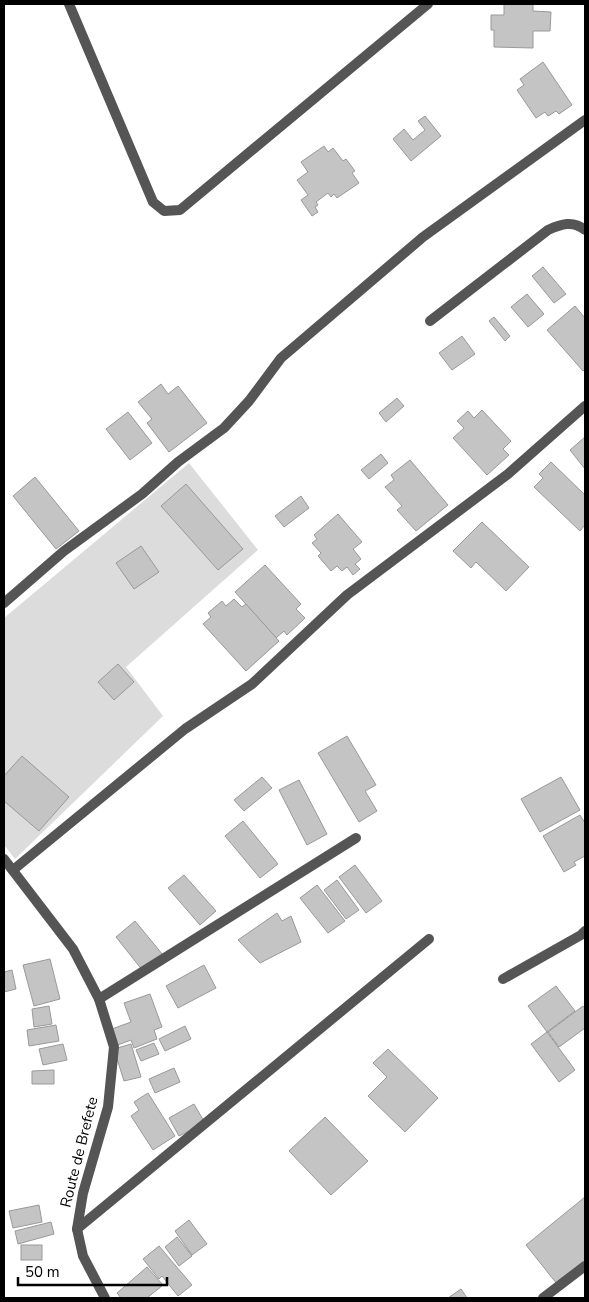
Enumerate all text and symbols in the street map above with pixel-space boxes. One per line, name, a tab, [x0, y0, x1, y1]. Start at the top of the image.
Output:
street label: Route de Brefete	[56, 1094, 102, 1209]
scale bar	[18, 1254, 166, 1286]
text: 50 m	[25, 1262, 60, 1282]

